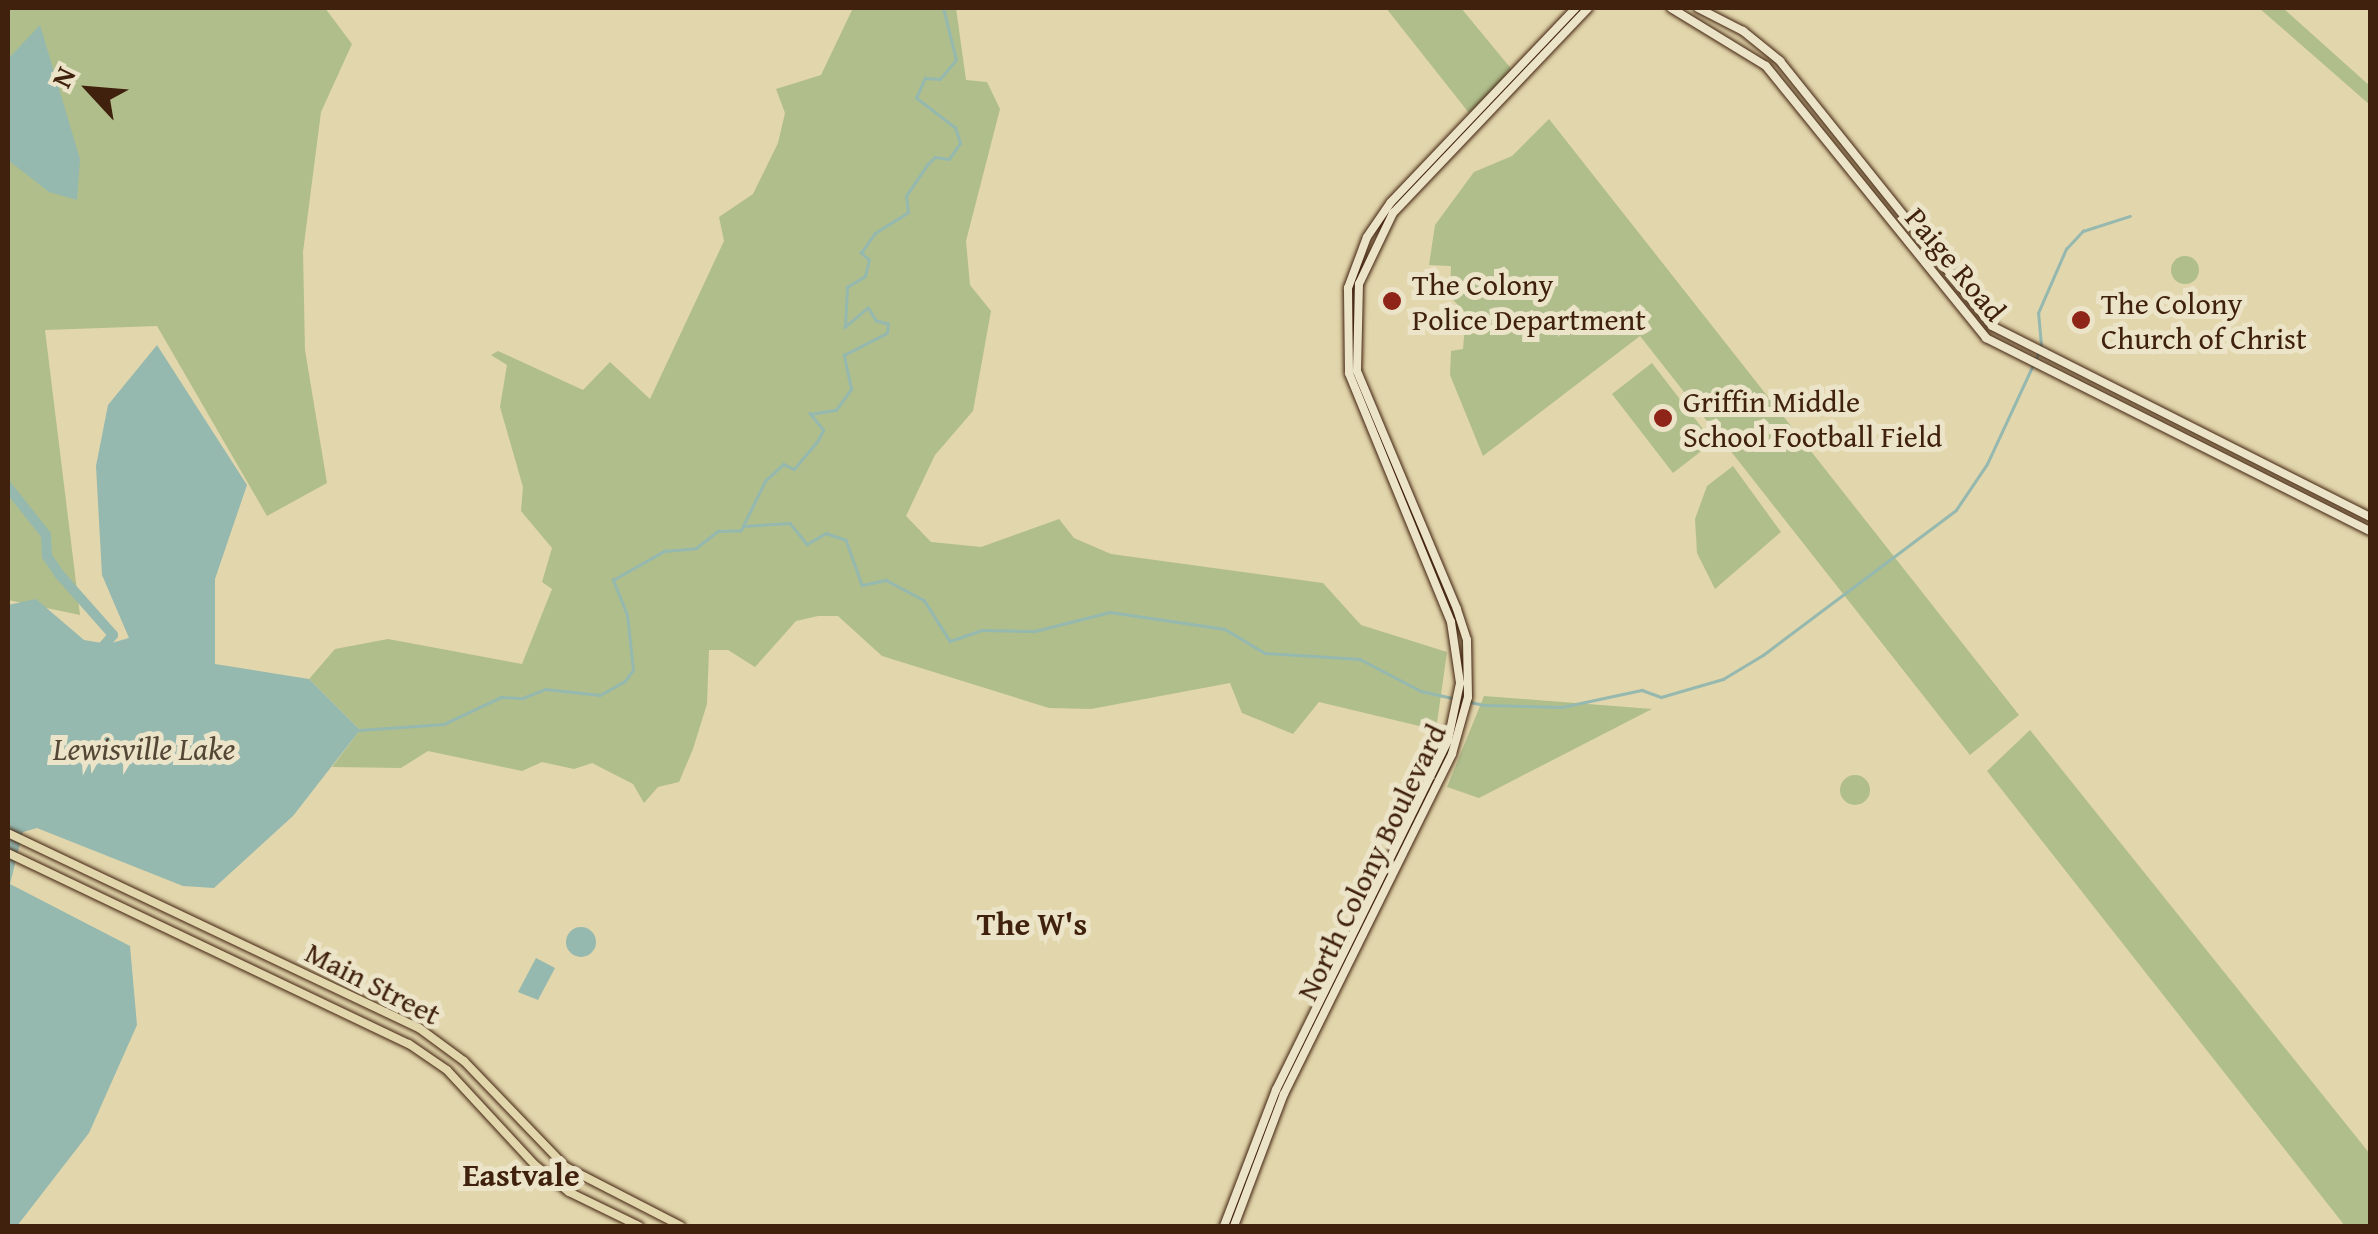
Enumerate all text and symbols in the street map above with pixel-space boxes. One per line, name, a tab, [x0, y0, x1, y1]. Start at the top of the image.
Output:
north arrow	[40, 40, 140, 140]
text: N	[40, 59, 85, 94]
street label: Paige Road	[1898, 200, 2014, 328]
place label: The Colony Police Department	[1412, 266, 1646, 336]
place label: The Colony Church of Christ	[2101, 285, 2307, 356]
marker: The Colony Police Department	[1381, 290, 1403, 312]
marker: The Colony Church of Christ	[2070, 309, 2092, 331]
place label: Griffin Middle School Football Field	[1683, 383, 1942, 454]
marker: Griffin Middle School Football Field	[1652, 407, 1674, 429]
street label: North Colony Boulevard	[1288, 718, 1454, 1006]
water label: Lewisville Lake	[53, 730, 235, 768]
district label: The W's	[977, 905, 1087, 943]
street label: Main Street	[300, 934, 446, 1032]
district label: Eastvale	[462, 1156, 580, 1194]

